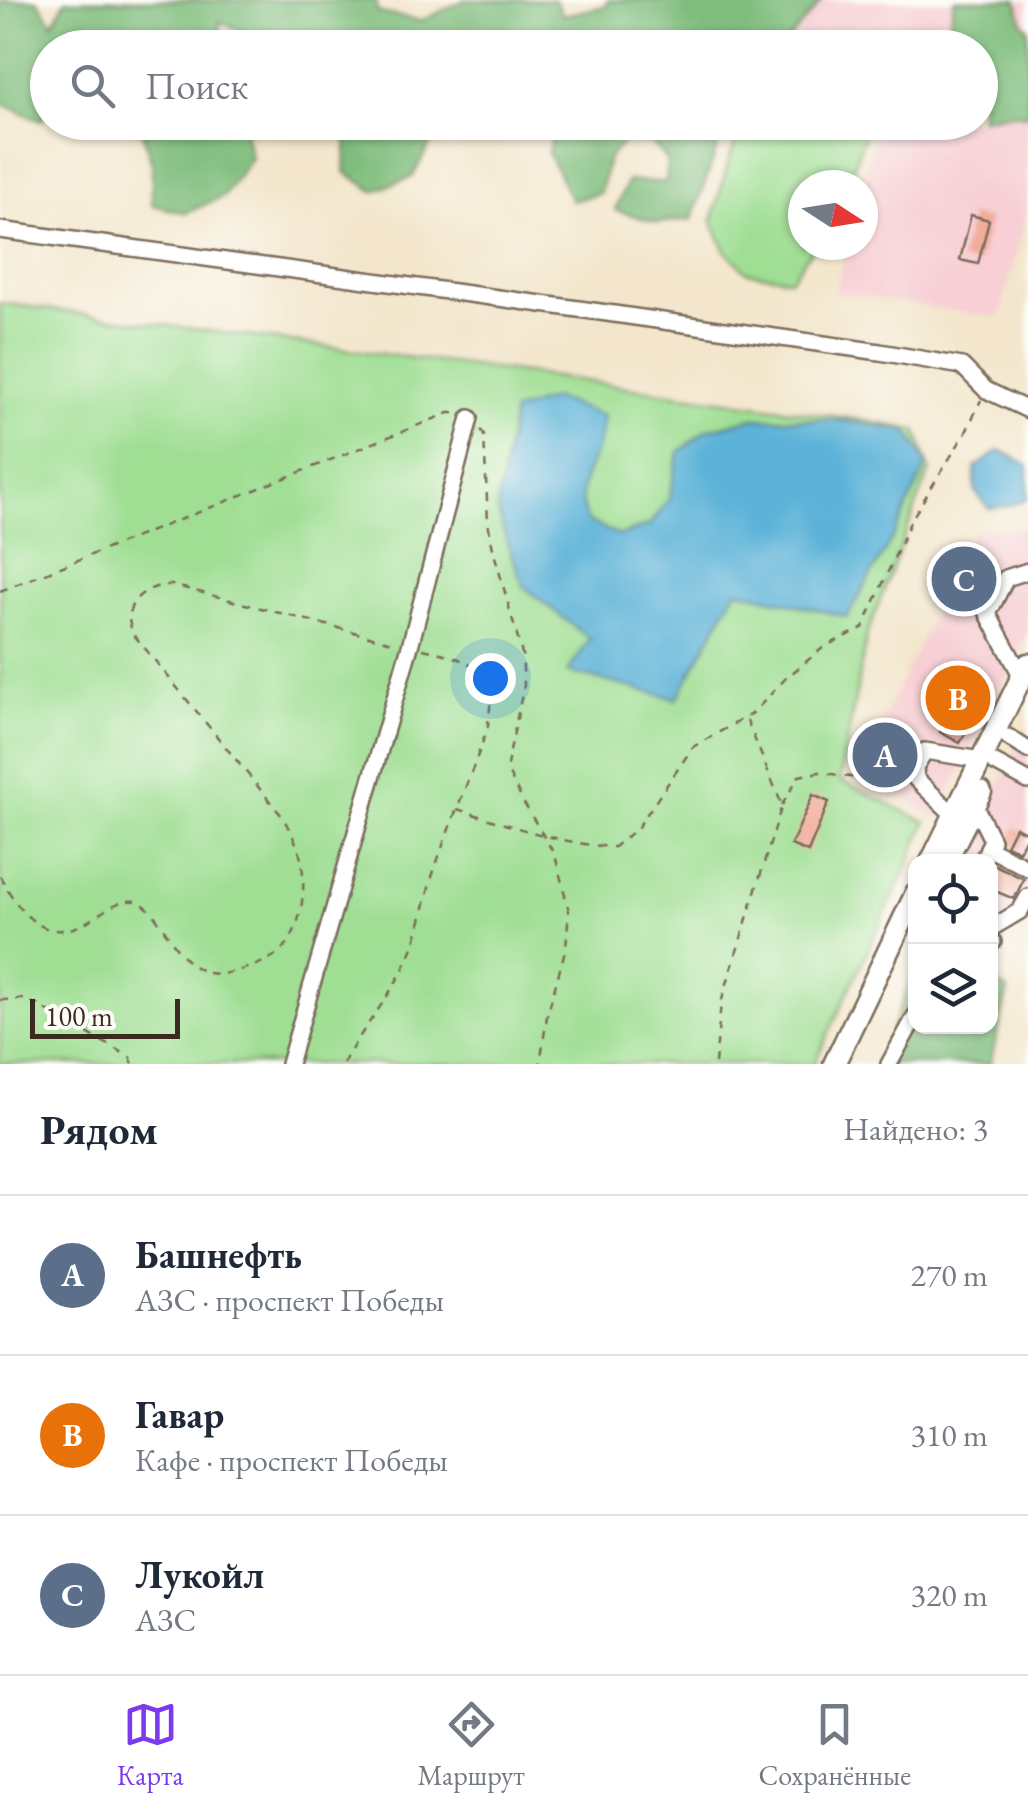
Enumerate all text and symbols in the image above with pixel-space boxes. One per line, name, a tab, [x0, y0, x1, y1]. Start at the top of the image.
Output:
search box	[30, 30, 998, 140]
icon: search	[65, 58, 120, 113]
text: Поиск	[145, 61, 248, 110]
north arrow	[788, 170, 878, 260]
pin: C	[932, 542, 996, 616]
your location	[465, 653, 516, 704]
pin: B	[926, 660, 990, 736]
pin: A	[852, 718, 918, 792]
map controls	[908, 854, 998, 1034]
button: locate	[908, 854, 998, 944]
button: layers	[908, 944, 998, 1034]
scale bar	[30, 994, 180, 1038]
text: 100 m	[45, 998, 113, 1034]
text: Рядом	[40, 1102, 158, 1157]
text: Найдено: 3	[843, 1108, 988, 1150]
text: Башнефть	[135, 1230, 302, 1279]
text: A	[61, 1254, 84, 1296]
text: 270 m	[911, 1254, 988, 1296]
text: АЗС · проспект Победы	[135, 1279, 444, 1321]
text: Гавар	[135, 1390, 224, 1439]
text: B	[62, 1414, 83, 1456]
text: 310 m	[911, 1414, 988, 1456]
text: Кафе · проспект Победы	[135, 1439, 448, 1481]
text: Лукойл	[135, 1550, 264, 1599]
text: C	[61, 1574, 84, 1616]
text: 320 m	[911, 1574, 988, 1616]
text: АЗС	[135, 1599, 196, 1641]
tab: Карта	[117, 1697, 184, 1793]
tab: Маршрут	[417, 1697, 525, 1793]
tab: Сохранённые	[758, 1697, 911, 1793]

